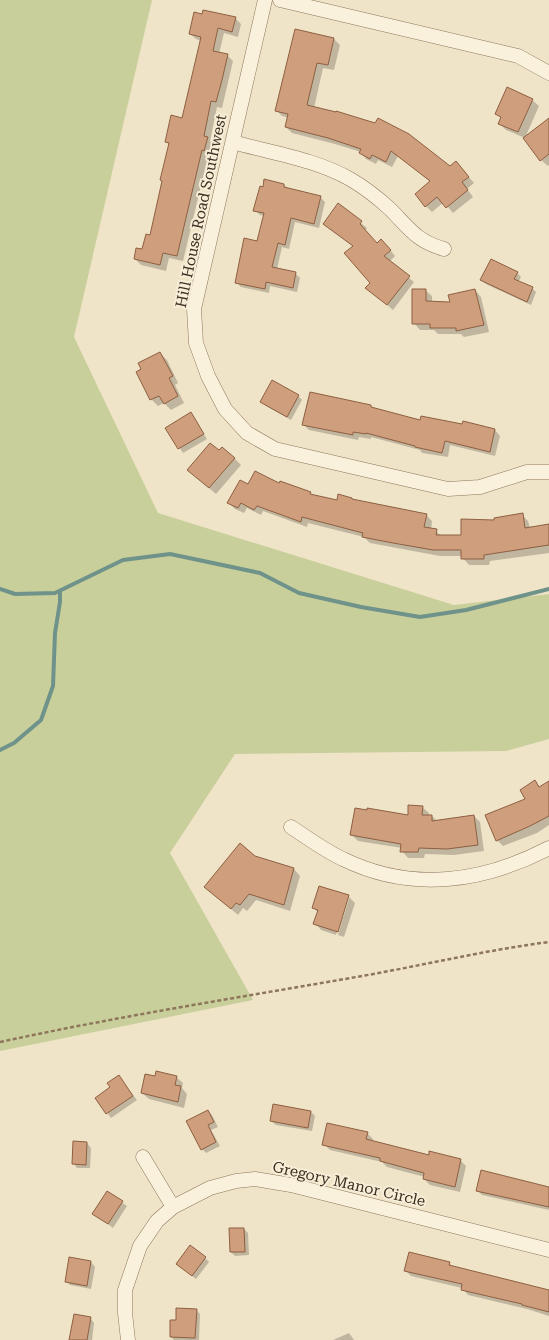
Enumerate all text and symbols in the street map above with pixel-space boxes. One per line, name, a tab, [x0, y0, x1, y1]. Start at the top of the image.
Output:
street label: Hill House Road Southwest	[172, 112, 230, 309]
street label: Gregory Manor Circle	[271, 1158, 427, 1210]

